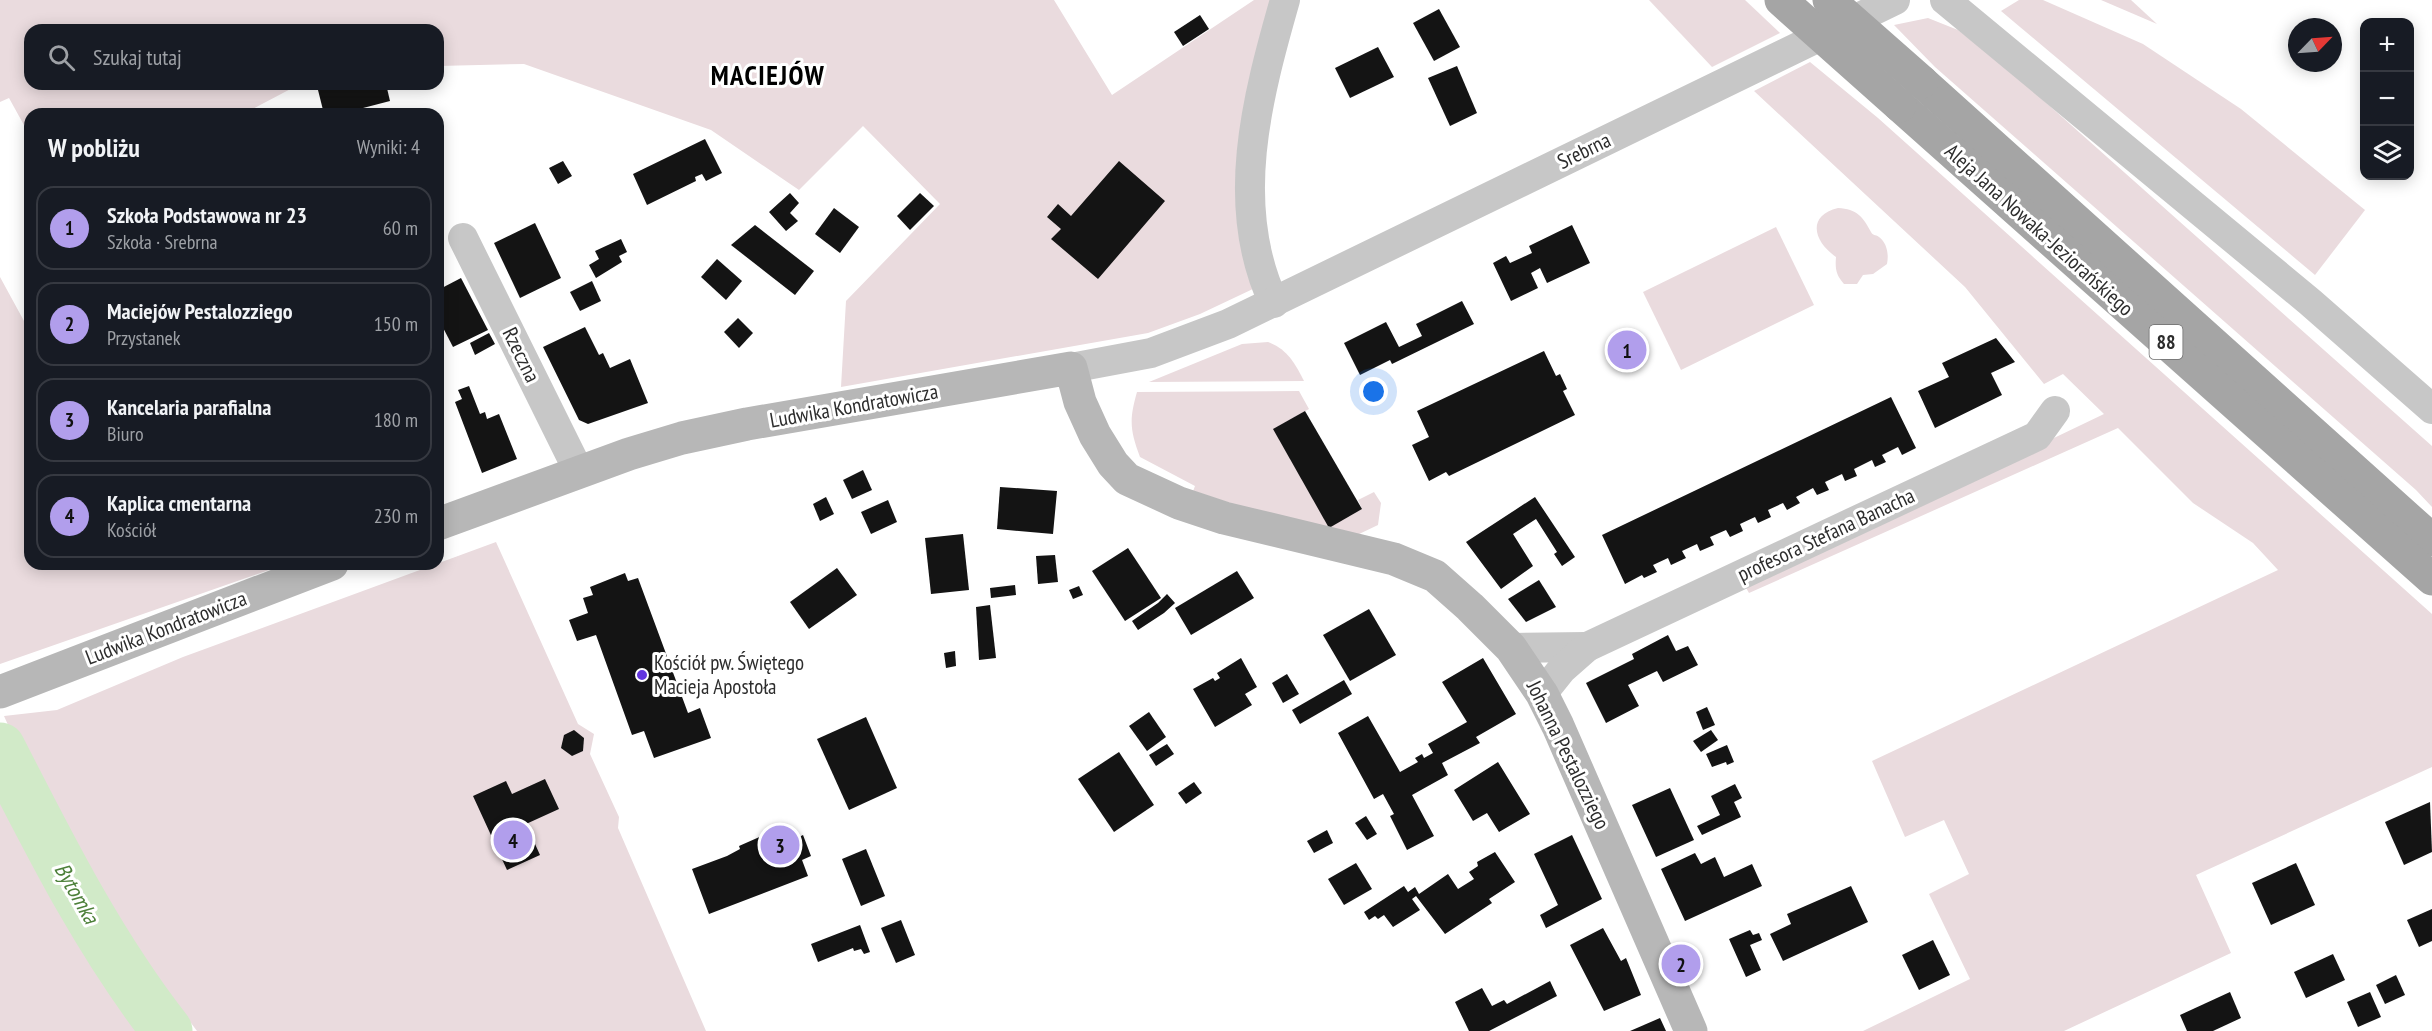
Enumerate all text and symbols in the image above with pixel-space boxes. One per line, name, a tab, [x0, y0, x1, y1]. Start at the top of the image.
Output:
north arrow	[2288, 18, 2342, 72]
map controls	[2360, 18, 2414, 180]
button: +	[2360, 18, 2414, 72]
search box	[24, 24, 444, 90]
icon: search	[45, 41, 78, 74]
text: Szukaj tutaj	[93, 43, 182, 71]
district label: MACIEJÓW	[711, 58, 825, 92]
button: −	[2360, 72, 2414, 126]
street label: Srebrna	[1553, 126, 1615, 175]
button: layers	[2360, 126, 2414, 180]
text: W pobliżu	[48, 131, 140, 164]
text: Wyniki: 4	[357, 134, 420, 160]
street label: Aleja Jana Nowaka-Jeziorańskiego	[1939, 138, 2139, 321]
text: Szkoła Podstawowa nr 23	[107, 201, 307, 229]
text: 1	[65, 215, 74, 241]
text: 60 m	[383, 215, 418, 241]
text: Szkoła · Srebrna	[107, 229, 218, 255]
text: Maciejów Pestalozziego	[107, 297, 293, 325]
text: 2	[65, 311, 74, 337]
text: 150 m	[374, 311, 418, 337]
street label: Rzeczna	[497, 323, 546, 387]
text: Przystanek	[107, 325, 181, 351]
road number: 88	[2150, 325, 2182, 359]
pin: 1	[1608, 328, 1646, 372]
street label: Ludwika Kondratowicza	[768, 377, 940, 434]
your location	[1359, 377, 1388, 406]
text: Kancelaria parafialna	[107, 393, 271, 421]
text: 3	[65, 407, 74, 433]
text: 180 m	[374, 407, 418, 433]
text: Biuro	[107, 421, 144, 447]
street label: profesora Stefana Banacha	[1733, 482, 1919, 587]
text: Kaplica cmentarna	[107, 489, 251, 517]
text: 4	[65, 503, 74, 529]
text: 230 m	[374, 503, 418, 529]
text: Kościół	[107, 517, 156, 543]
street label: Ludwika Kondratowicza	[81, 584, 250, 671]
place label: Kościół pw. Świętego Macieja Apostoła	[654, 649, 804, 700]
marker: Kościół pw. Świętego Macieja Apostoła	[635, 668, 649, 682]
street label: Johanna Pestalozziego	[1520, 675, 1616, 833]
pin: 4	[494, 818, 532, 862]
pin: 3	[760, 822, 800, 868]
water label: Bytomka	[48, 858, 106, 929]
pin: 2	[1662, 942, 1700, 986]

